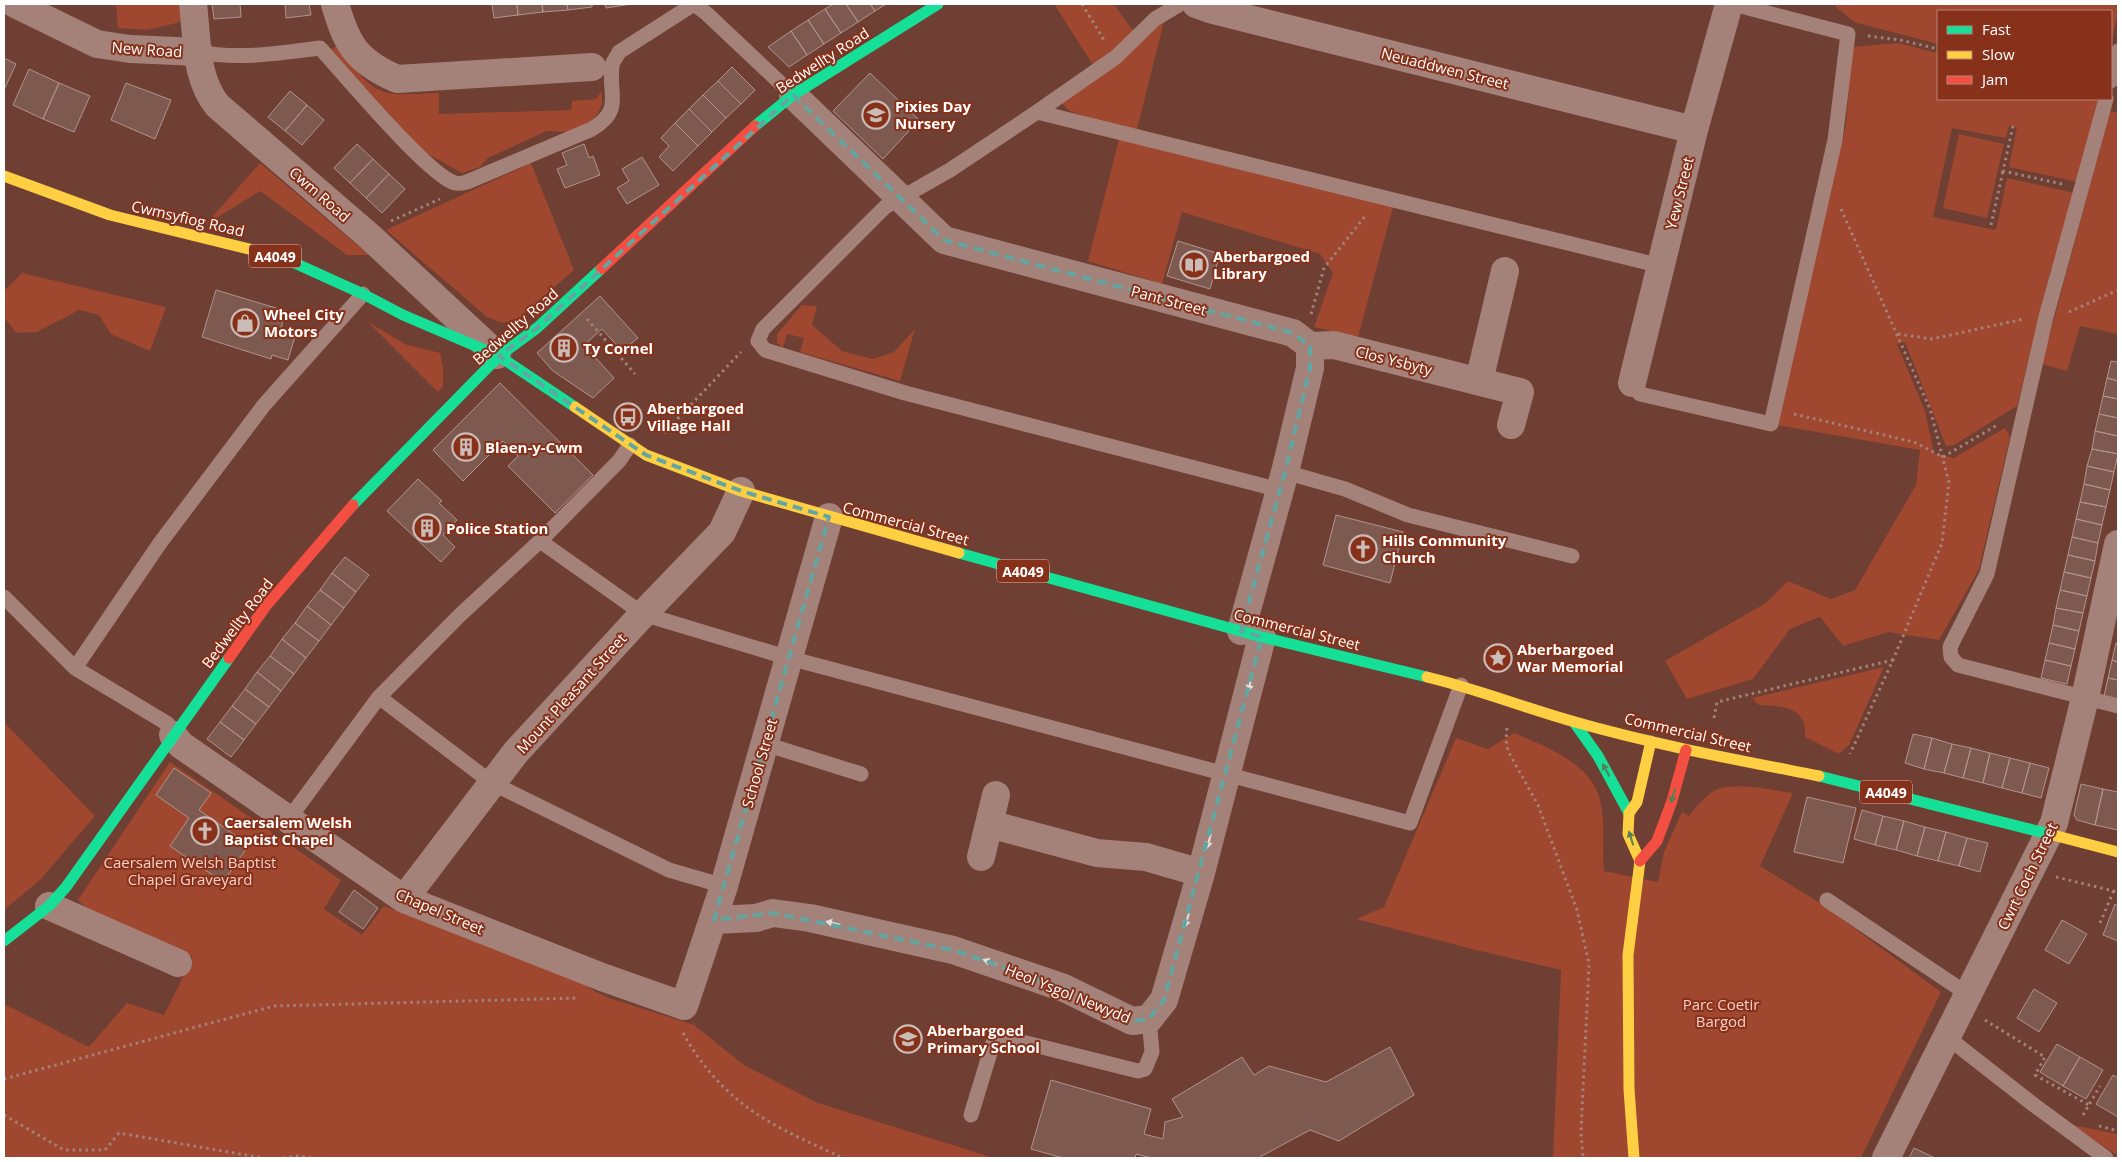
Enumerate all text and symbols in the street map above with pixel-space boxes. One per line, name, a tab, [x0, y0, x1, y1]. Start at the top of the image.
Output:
legend	[1937, 10, 2112, 100]
text: Fast	[1982, 19, 2011, 39]
street label: Bedwellty Road	[771, 22, 873, 98]
street label: New Road	[111, 37, 183, 61]
street label: Neuaddwen Street	[1379, 42, 1511, 94]
text: Slow	[1982, 44, 2015, 64]
text: Jam	[1980, 69, 2008, 89]
place label: Pixies Day Nursery	[895, 96, 972, 133]
school or university icon: Pixies Day Nursery	[861, 100, 891, 130]
street label: Yew Street	[1660, 155, 1698, 231]
street label: Cwm Road	[285, 162, 355, 226]
street label: Cwmsyfiog Road	[130, 195, 246, 241]
road number: A4049	[249, 245, 301, 268]
place label: Aberbargoed Library	[1213, 246, 1310, 283]
library icon: Aberbargoed Library	[1179, 250, 1209, 280]
street label: Pant Street	[1129, 280, 1209, 320]
street label: Bedwellty Road	[468, 283, 562, 369]
place label: Wheel City Motors	[264, 304, 344, 341]
shop icon: Wheel City Motors	[230, 308, 260, 338]
building icon: Ty Cornel	[549, 333, 579, 363]
place label: Ty Cornel	[583, 338, 653, 358]
street label: Clos Ysbyty	[1354, 341, 1435, 379]
place label: Aberbargoed Village Hall	[647, 398, 744, 435]
bus stop icon: Aberbargoed Village Hall	[613, 402, 643, 432]
building icon: Blaen-y-Cwm	[451, 432, 481, 462]
place label: Blaen-y-Cwm	[485, 437, 583, 457]
street label: Commercial Street	[841, 497, 971, 549]
building icon: Police Station	[412, 513, 442, 543]
place label: Police Station	[446, 518, 548, 538]
place label: Hills Community Church	[1382, 530, 1507, 567]
church icon: Hills Community Church	[1348, 534, 1378, 564]
road number: A4049	[997, 560, 1049, 582]
street label: Bedwellty Road	[197, 574, 277, 672]
street label: Commercial Street	[1232, 604, 1362, 654]
street label: Mount Pleasant Street	[512, 629, 630, 757]
place label: Aberbargoed War Memorial	[1517, 639, 1623, 676]
place icon: Aberbargoed War Memorial	[1483, 643, 1513, 673]
one-way arrow	[1245, 676, 1253, 691]
street label: Commercial Street	[1623, 708, 1753, 756]
street label: School Street	[737, 716, 781, 810]
one-way arrow	[1602, 763, 1610, 777]
road number: A4049	[1860, 780, 1912, 804]
one-way arrow	[1669, 789, 1676, 804]
place label: Caersalem Welsh Baptist Chapel	[224, 812, 352, 849]
church icon: Caersalem Welsh Baptist Chapel	[190, 816, 220, 846]
street label: Cwrt Coch Street	[1992, 819, 2062, 933]
one-way arrow	[1626, 830, 1634, 845]
one-way arrow	[1205, 834, 1213, 849]
park label: Caersalem Welsh Baptist Chapel Graveyard	[104, 852, 276, 889]
street label: Chapel Street	[393, 883, 487, 939]
one-way arrow	[1183, 913, 1191, 928]
one-way arrow	[825, 919, 840, 927]
one-way arrow	[982, 958, 997, 966]
street label: Heol Ysgol Newydd	[1002, 959, 1134, 1027]
park label: Parc Coetir Bargod	[1683, 994, 1759, 1031]
place label: Aberbargoed Primary School	[927, 1020, 1040, 1057]
school or university icon: Aberbargoed Primary School	[893, 1024, 923, 1054]

